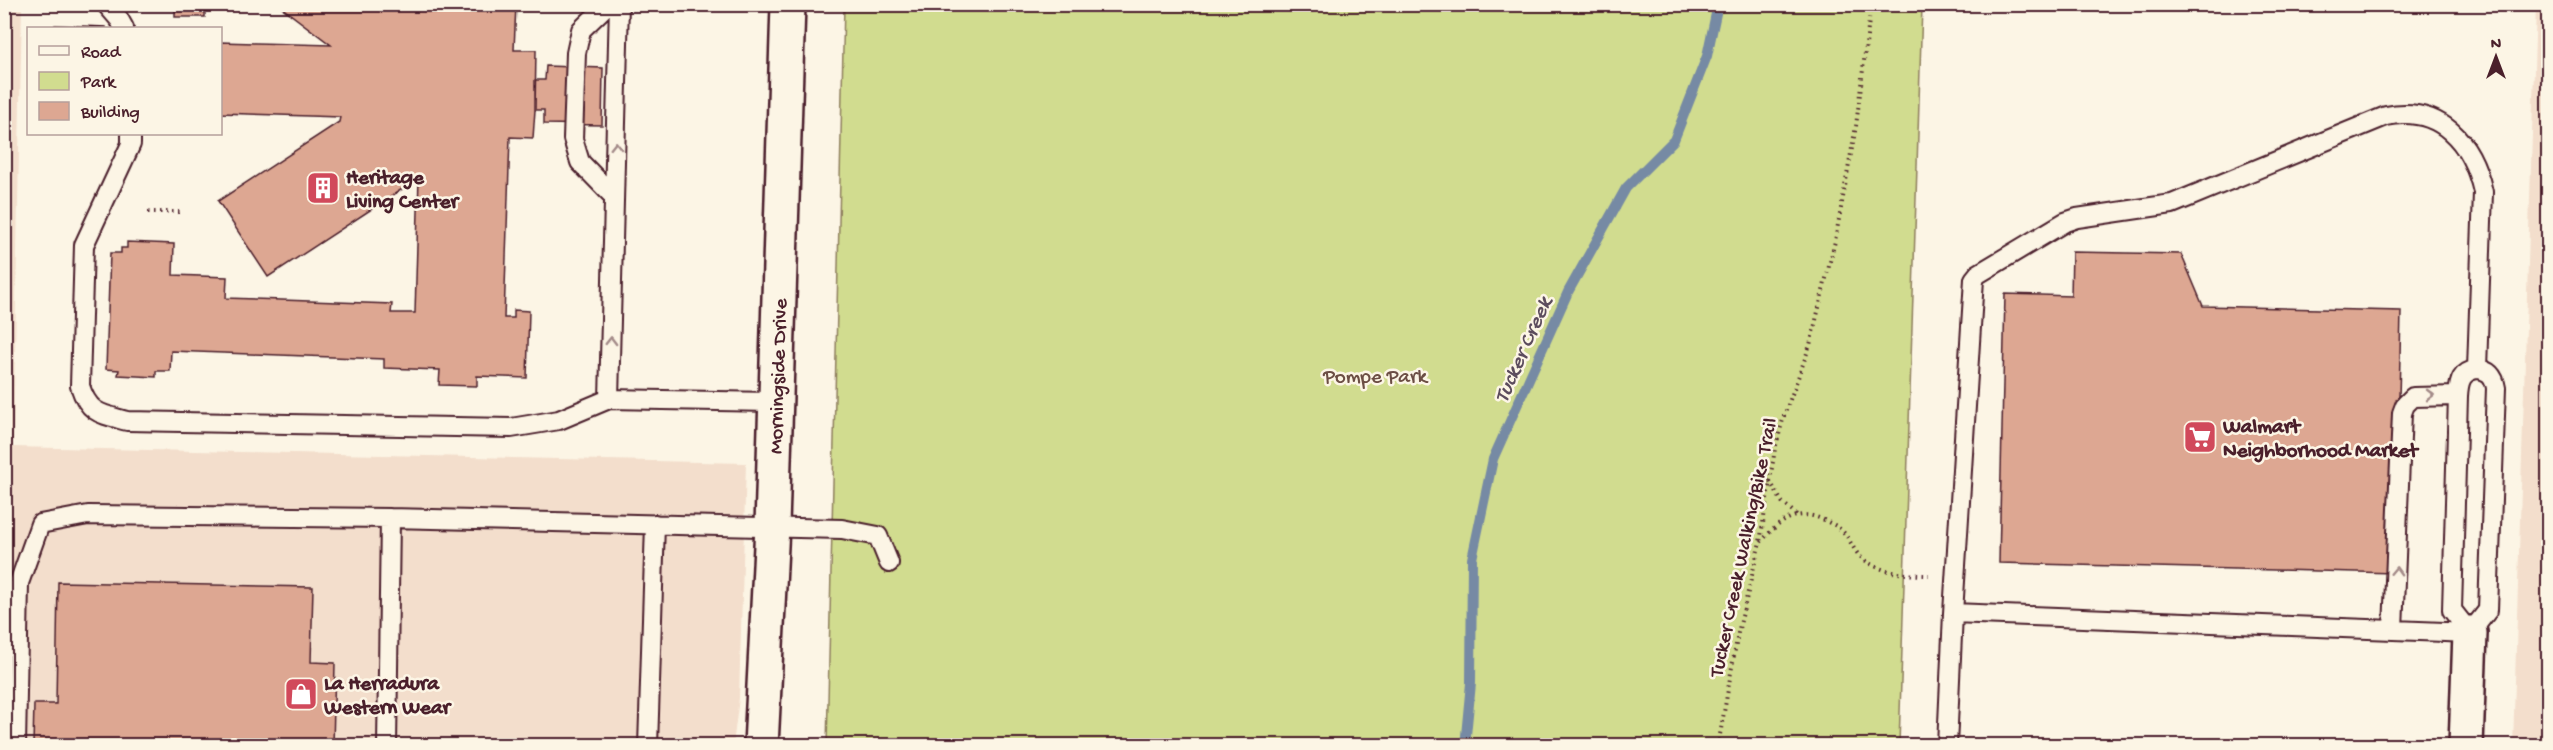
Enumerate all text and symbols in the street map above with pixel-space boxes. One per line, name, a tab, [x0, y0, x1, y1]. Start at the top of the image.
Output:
legend	[27, 27, 222, 135]
north arrow	[2466, 27, 2526, 87]
text: N	[2491, 36, 2502, 55]
text: Road	[81, 43, 122, 64]
text: Park	[80, 73, 117, 94]
text: Building	[80, 103, 140, 124]
one-way arrow	[609, 141, 622, 150]
place label: Heritage Living Center	[346, 167, 461, 216]
building icon: Heritage Living Center	[305, 170, 341, 206]
water label: Tucker Creek	[1490, 292, 1560, 407]
street label: Morningside Drive	[765, 297, 795, 455]
one-way arrow	[605, 336, 617, 345]
park label: Pompe Park	[1322, 366, 1429, 391]
one-way arrow	[2425, 389, 2434, 402]
street label: Tucker Creek Walking/Bike Trail	[1706, 416, 1785, 681]
place label: Walmart Neighborhood Market	[2222, 416, 2420, 465]
supermarket icon: Walmart Neighborhood Market	[2182, 419, 2218, 455]
one-way arrow	[2390, 566, 2403, 575]
place label: La Herradura Western Wear	[323, 673, 453, 722]
shop icon: La Herradura Western Wear	[283, 676, 319, 712]

